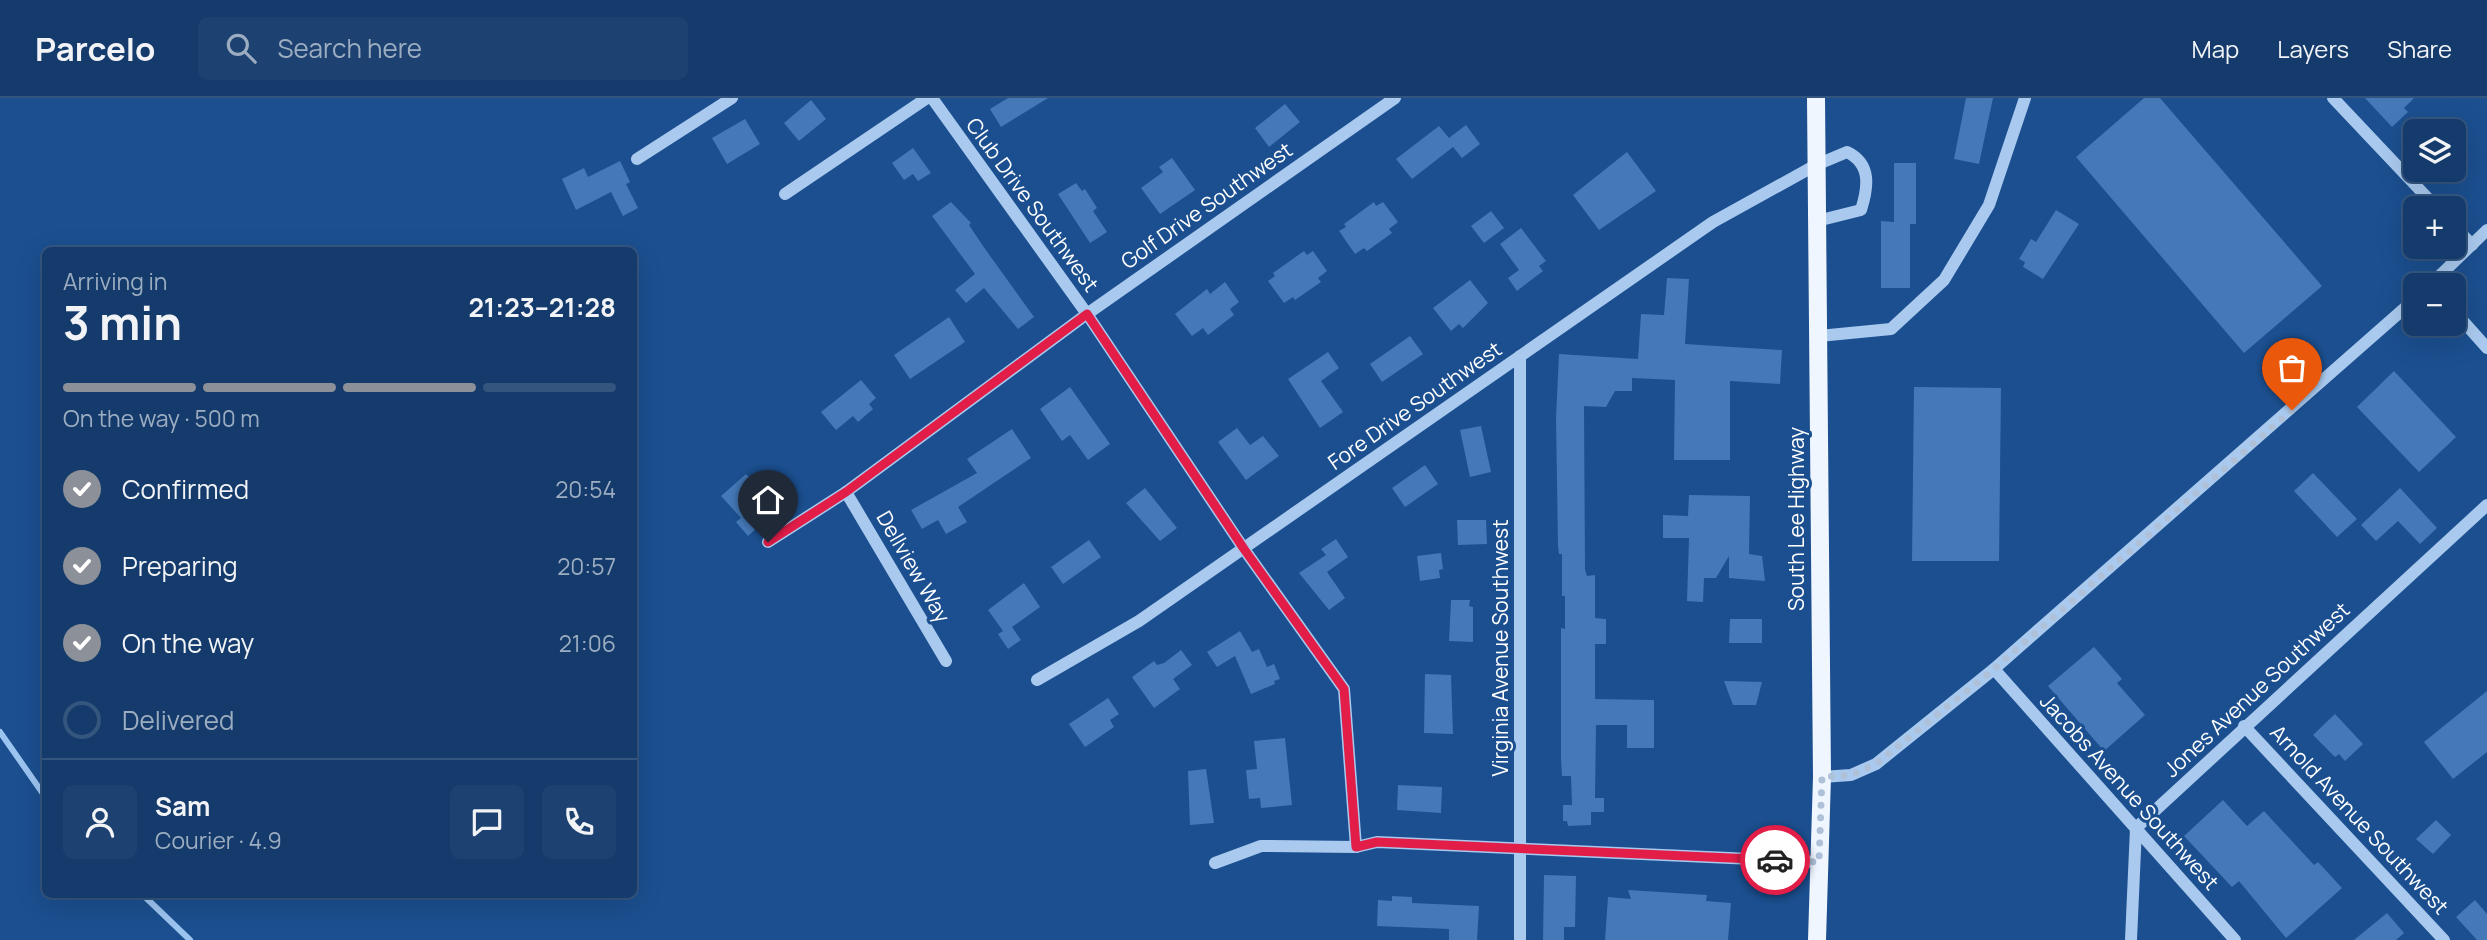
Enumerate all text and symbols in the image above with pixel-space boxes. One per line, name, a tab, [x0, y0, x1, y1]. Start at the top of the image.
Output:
search box	[198, 17, 688, 80]
text: Parcelo	[35, 26, 156, 71]
icon: search	[222, 29, 260, 67]
text: Search here	[278, 30, 422, 66]
text: Map	[2192, 32, 2239, 65]
text: Layers	[2277, 32, 2349, 65]
text: Share	[2387, 32, 2452, 65]
street label: Club Drive Southwest	[960, 112, 1105, 297]
map controls	[2403, 119, 2466, 336]
button: layers	[2403, 119, 2466, 182]
street label: Golf Drive Southwest	[1115, 135, 1298, 275]
button: +	[2403, 196, 2466, 259]
text: Arriving in	[63, 265, 168, 297]
button: −	[2403, 273, 2466, 336]
text: 21:23–21:28	[468, 289, 616, 325]
text: 3 min	[63, 291, 182, 354]
street label: Fore Drive Southwest	[1322, 335, 1507, 476]
pin	[2262, 338, 2322, 410]
icon: bag	[2273, 349, 2311, 387]
text: On the way · 500 m	[63, 402, 260, 434]
street label: South Lee Highway	[1782, 427, 1810, 611]
icon: check	[63, 470, 101, 508]
pin	[738, 470, 798, 542]
text: Confirmed	[122, 471, 249, 507]
text: 20:54	[555, 473, 616, 505]
icon: home	[749, 481, 787, 519]
street label: Dellview Way	[871, 505, 957, 628]
street label: Virginia Avenue Southwest	[1486, 519, 1514, 777]
icon: check	[63, 547, 101, 585]
text: Preparing	[122, 548, 238, 584]
text: 20:57	[557, 550, 616, 582]
street label: Jones Avenue Southwest	[2157, 596, 2355, 783]
icon: check	[63, 624, 101, 662]
text: On the way	[122, 625, 254, 661]
text: 21:06	[559, 627, 616, 659]
street label: Jacobs Avenue Southwest	[2034, 687, 2225, 895]
text: Delivered	[122, 702, 234, 738]
street label: Arnold Avenue Southwest	[2264, 719, 2455, 920]
button: person	[63, 785, 137, 859]
button: chat	[450, 785, 524, 859]
button: phone	[542, 785, 616, 859]
text: Sam	[155, 788, 210, 824]
text: Courier · 4.9	[155, 824, 282, 856]
courier	[1740, 825, 1810, 895]
icon: car	[1756, 841, 1794, 879]

